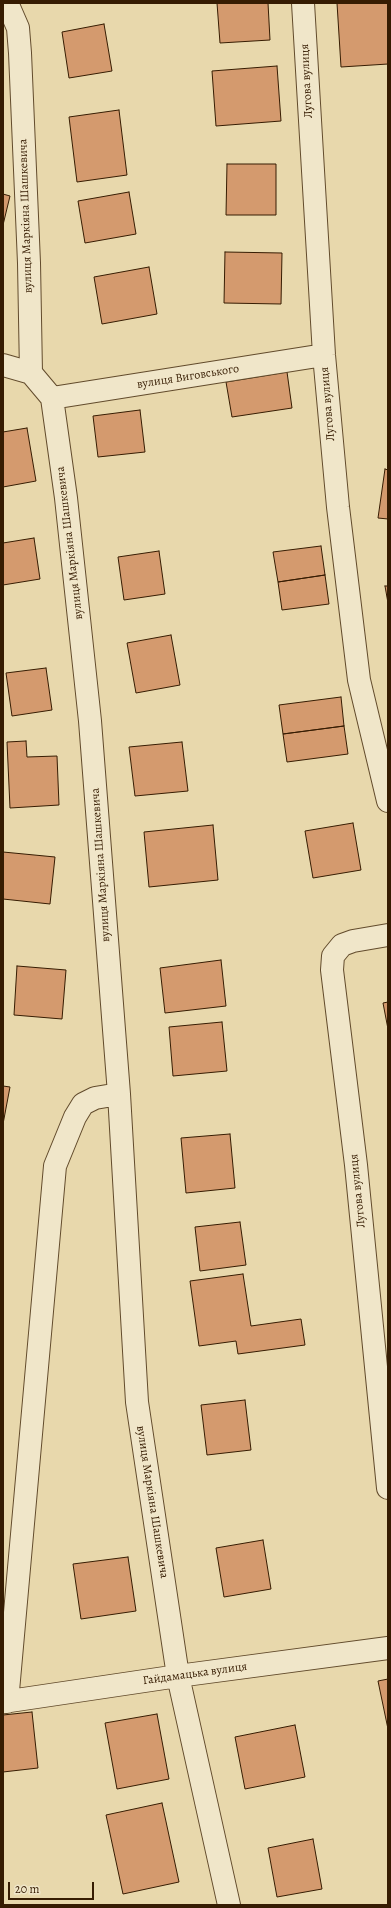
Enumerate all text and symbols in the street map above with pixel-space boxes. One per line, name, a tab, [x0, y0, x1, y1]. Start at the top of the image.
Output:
street label: Лугова вулиця	[298, 44, 316, 118]
street label: вулиця Маркіяна Шашкевича	[16, 139, 36, 293]
street label: вулиця Виговського	[136, 362, 240, 392]
street label: Лугова вулиця	[318, 366, 338, 442]
street label: вулиця Маркіяна Шашкевича	[53, 465, 87, 621]
street label: вулиця Маркіяна Шашкевича	[88, 787, 114, 943]
street label: Лугова вулиця	[347, 1153, 369, 1229]
street label: вулиця Маркіяна Шашкевича	[133, 1425, 171, 1579]
street label: Гайдамацька вулиця	[142, 1660, 248, 1688]
scale bar	[10, 1874, 96, 1900]
text: 20 m	[15, 1881, 39, 1897]

